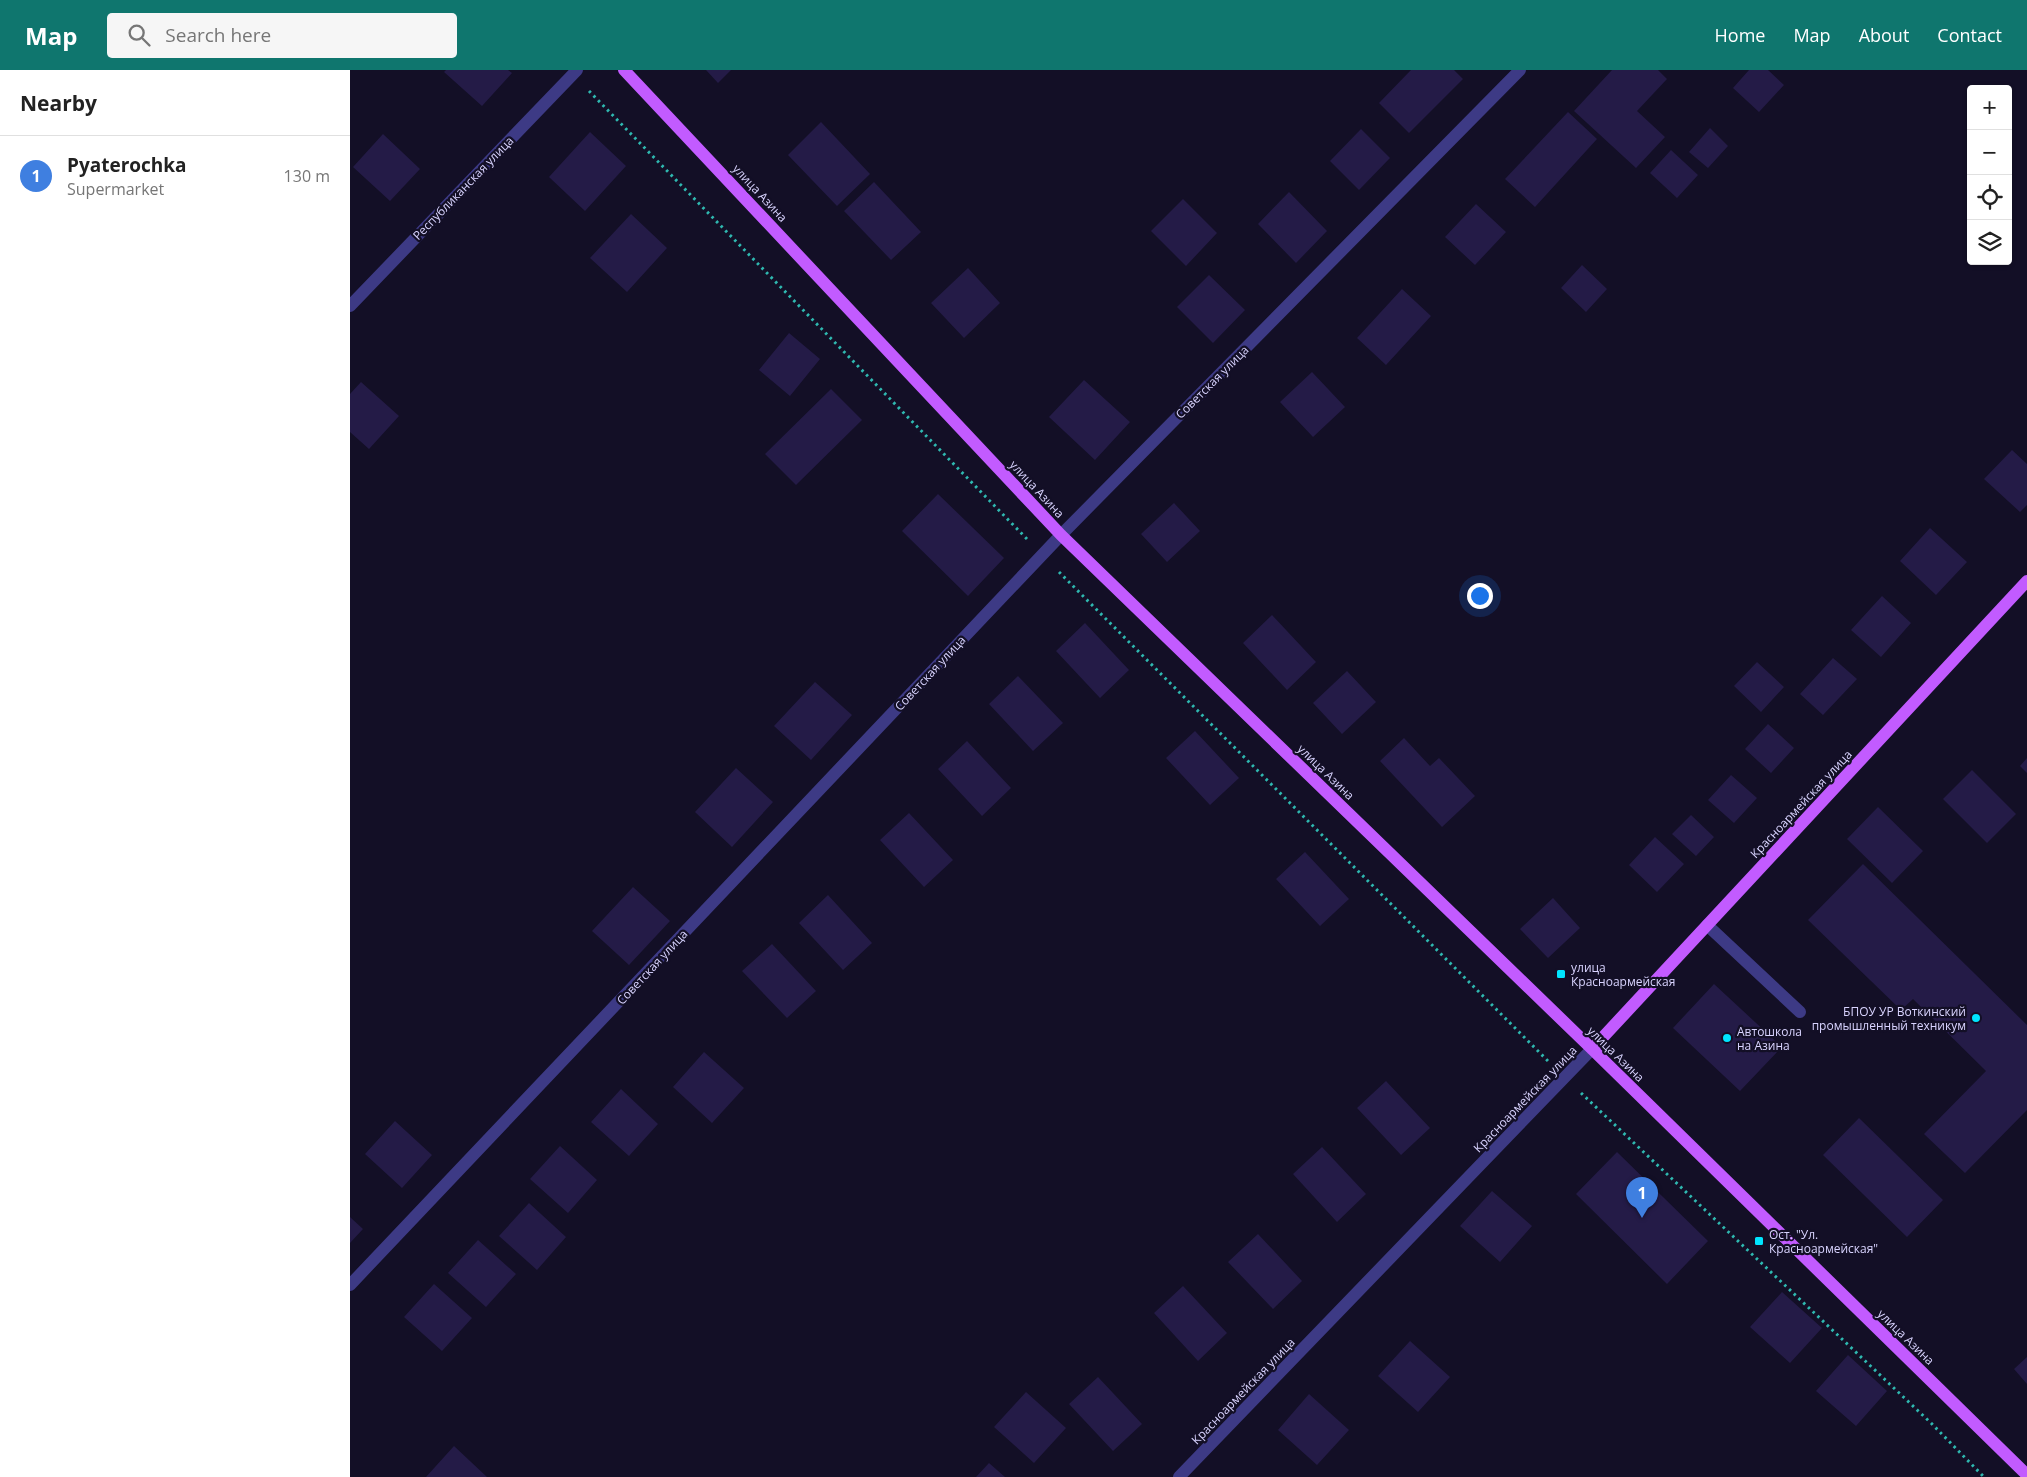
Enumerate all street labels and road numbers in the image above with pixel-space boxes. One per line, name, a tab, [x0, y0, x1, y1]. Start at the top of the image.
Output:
street label: Республиканская улица	[409, 132, 517, 244]
street label: улица Азина	[729, 160, 791, 226]
street label: Советская улица	[1172, 342, 1252, 422]
street label: улица Азина	[1006, 456, 1068, 522]
street label: Советская улица	[891, 632, 969, 714]
street label: улица Азина	[1294, 740, 1358, 804]
street label: Красноармейская улица	[1746, 746, 1856, 862]
street label: Советская улица	[613, 926, 691, 1008]
street label: улица Азина	[1584, 1022, 1648, 1086]
street label: Красноармейская улица	[1470, 1042, 1580, 1156]
street label: улица Азина	[1874, 1305, 1938, 1369]
street label: Красноармейская улица	[1188, 1334, 1298, 1448]

